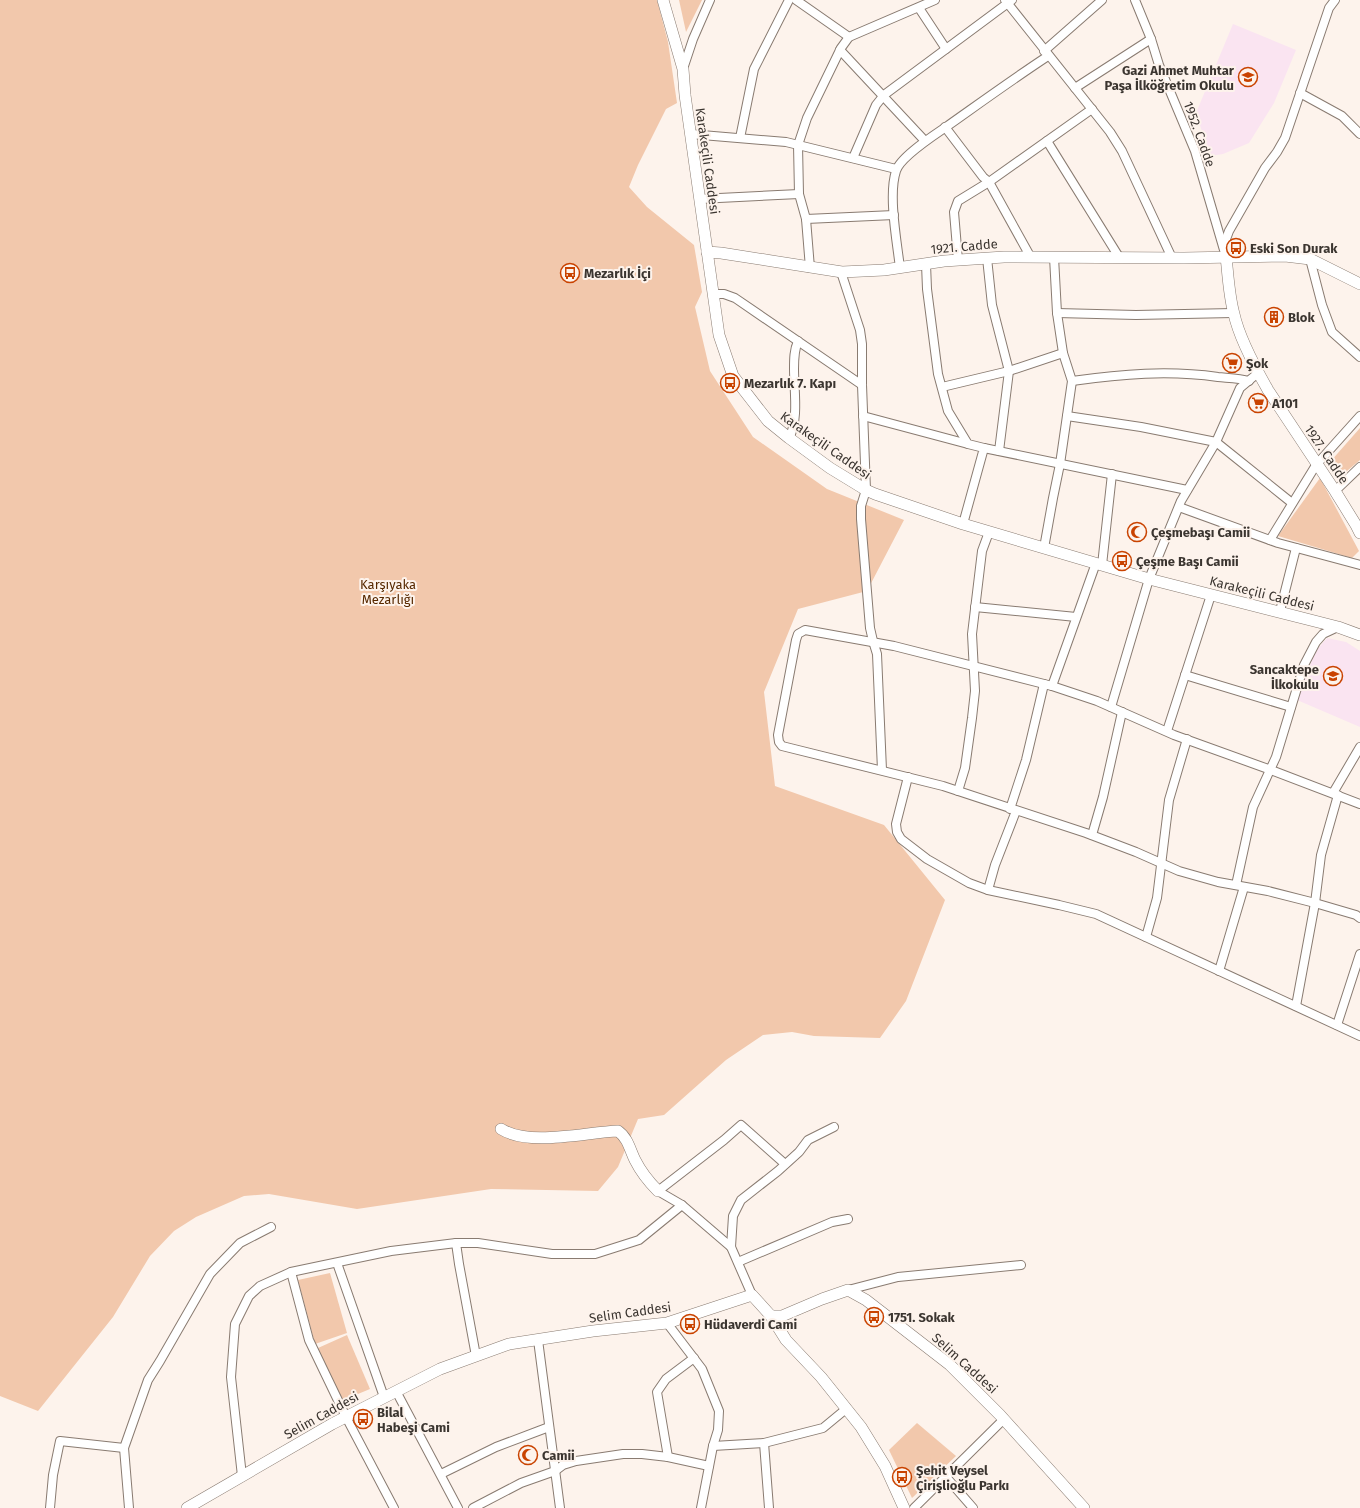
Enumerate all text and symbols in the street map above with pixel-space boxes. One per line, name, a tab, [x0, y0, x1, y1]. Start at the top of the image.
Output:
place label: Gazi Ahmet Muhtar Paşa İlköğretim Okulu	[1105, 63, 1235, 94]
school or university icon: Gazi Ahmet Muhtar Paşa İlköğretim Okulu	[1237, 66, 1259, 88]
street label: 1952. Cadde	[1181, 99, 1218, 169]
street label: Karakeçili Caddesi	[693, 107, 722, 215]
street label: 1921. Cadde	[930, 236, 998, 257]
bus stop icon: Eski Son Durak	[1225, 237, 1247, 259]
place label: Eski Son Durak	[1250, 241, 1338, 256]
bus stop icon: Mezarlık İçi	[559, 262, 581, 284]
place label: Mezarlık İçi	[584, 266, 651, 282]
building icon: Blok	[1263, 306, 1285, 328]
place label: Blok	[1288, 310, 1315, 325]
supermarket icon: Şok	[1221, 352, 1243, 374]
place label: Şok	[1246, 356, 1269, 372]
bus stop icon: Mezarlık 7. Kapı	[719, 372, 741, 394]
place label: Mezarlık 7. Kapı	[744, 376, 836, 391]
supermarket icon: A101	[1247, 392, 1269, 414]
place label: A101	[1271, 396, 1298, 411]
street label: Karakeçili Caddesi	[777, 408, 874, 482]
street label: 1927. Cadde	[1301, 422, 1352, 487]
mosque icon: Çeşmebaşı Camii	[1126, 521, 1148, 543]
place label: Çeşmebaşı Camii	[1151, 525, 1251, 541]
bus stop icon: Çeşme Başı Camii	[1111, 550, 1133, 572]
place label: Çeşme Başı Camii	[1136, 554, 1239, 570]
street label: Karakeçili Caddesi	[1208, 573, 1316, 614]
park label: Karşıyaka Mezarlığı	[360, 577, 416, 607]
place label: Sancaktepe İlkokulu	[1250, 662, 1319, 692]
school or university icon: Sancaktepe İlkokulu	[1322, 665, 1344, 687]
street label: Selim Caddesi	[588, 1299, 672, 1326]
bus stop icon: 1751. Sokak	[863, 1306, 885, 1328]
place label: 1751. Sokak	[888, 1310, 956, 1325]
bus stop icon: Hüdaverdi Cami	[679, 1313, 701, 1335]
place label: Hüdaverdi Cami	[704, 1317, 797, 1332]
street label: Selim Caddesi	[929, 1330, 1000, 1397]
street label: Selim Caddesi	[281, 1389, 361, 1442]
place label: Bilal Habeşi Cami	[377, 1405, 450, 1436]
bus stop icon: Bilal Habeşi Cami	[352, 1408, 374, 1430]
mosque icon: Camii	[517, 1444, 539, 1466]
place label: Camii	[542, 1448, 575, 1463]
place label: Şehit Veysel Çirişlioğlu Parkı	[916, 1463, 1009, 1494]
bus stop icon: Şehit Veysel Çirişlioğlu Parkı	[891, 1466, 913, 1488]

